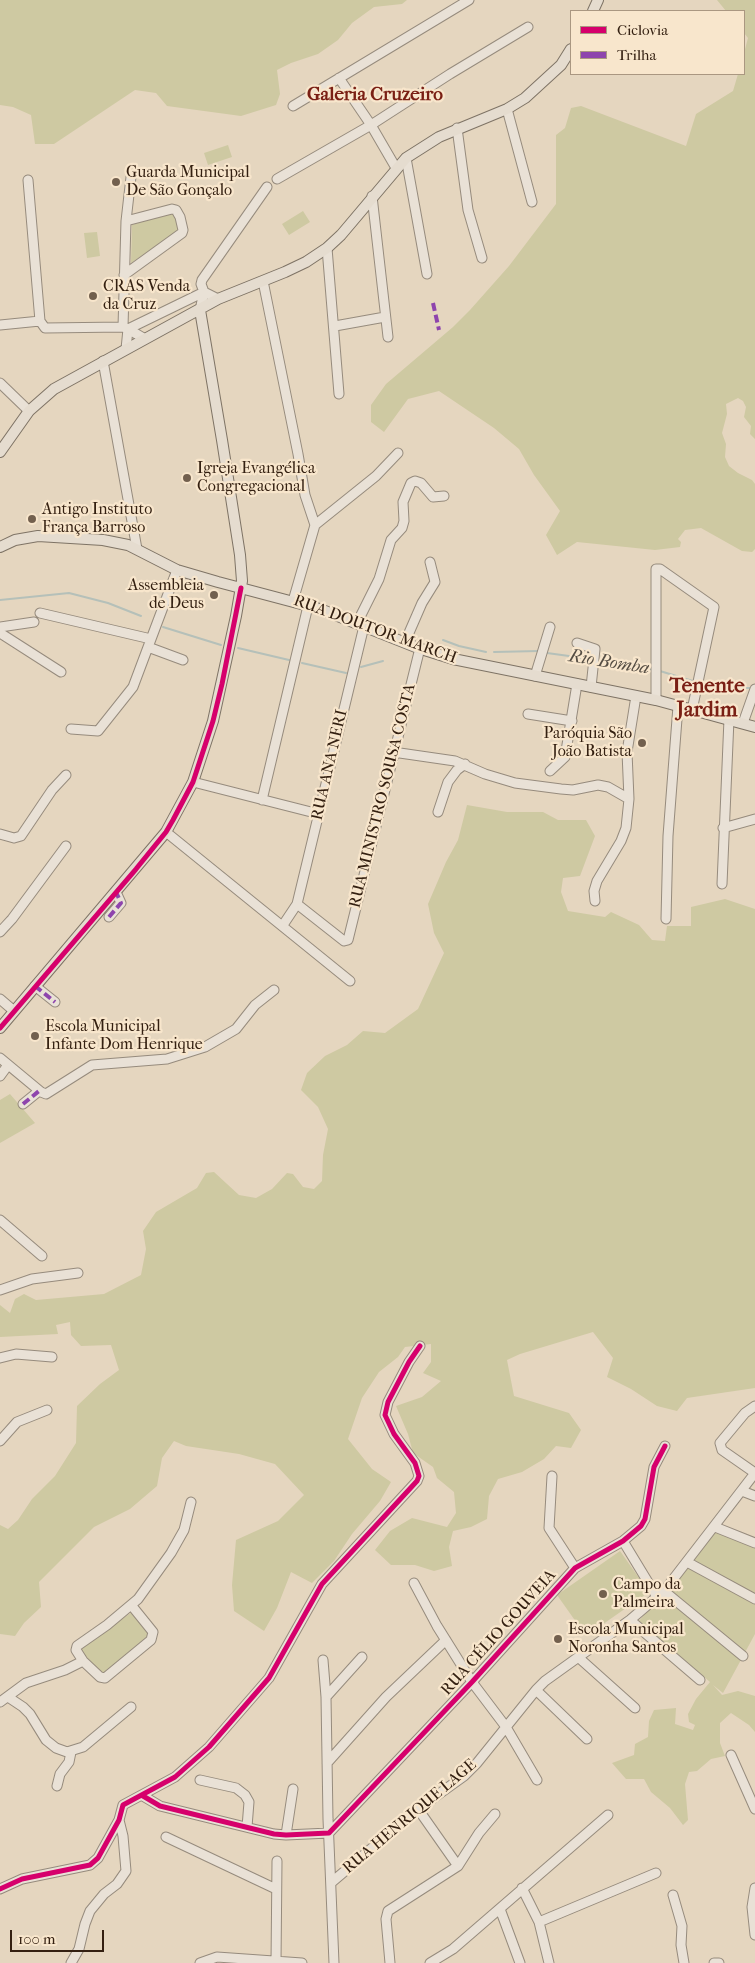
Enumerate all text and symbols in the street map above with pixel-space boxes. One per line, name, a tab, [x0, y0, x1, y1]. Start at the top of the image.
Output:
legend	[570, 10, 745, 75]
text: Ciclovia	[617, 21, 668, 39]
text: Trilha	[617, 46, 656, 64]
district label: Galeria Cruzeiro	[307, 84, 443, 106]
place label: Guarda Municipal De São Gonçalo	[126, 163, 250, 201]
marker: Guarda Municipal De São Gonçalo	[110, 176, 122, 188]
place label: CRAS Venda da Cruz	[103, 277, 190, 315]
marker: CRAS Venda da Cruz	[87, 290, 99, 302]
place label: Igreja Evangélica Congregacional	[197, 459, 315, 497]
marker: Igreja Evangélica Congregacional	[181, 472, 193, 484]
place label: Antigo Instituto França Barroso	[42, 500, 152, 538]
marker: Antigo Instituto França Barroso	[26, 513, 38, 525]
place label: Assembleia de Deus	[128, 576, 204, 614]
marker: Assembleia de Deus	[208, 589, 220, 601]
street label: RUA DOUTOR MARCH	[291, 592, 459, 668]
water label: Rio Bomba	[567, 646, 651, 680]
district label: Tenente Jardim	[669, 674, 745, 724]
street label: RUA MINISTRO SOUSA COSTA	[346, 682, 420, 910]
street label: RUA ANA NERI	[308, 708, 352, 822]
place label: Paróquia São João Batista	[544, 724, 632, 762]
marker: Paróquia São João Batista	[636, 737, 648, 749]
place label: Escola Municipal Infante Dom Henrique	[45, 1017, 203, 1055]
marker: Escola Municipal Infante Dom Henrique	[29, 1030, 41, 1042]
street label: RUA CÉLIO GOUVEIA	[438, 1566, 560, 1700]
place label: Campo da Palmeira	[613, 1575, 681, 1613]
marker: Campo da Palmeira	[597, 1588, 609, 1600]
place label: Escola Municipal Noronha Santos	[568, 1620, 684, 1658]
marker: Escola Municipal Noronha Santos	[552, 1633, 564, 1645]
street label: RUA HENRIQUE LAGE	[339, 1756, 481, 1878]
scale bar	[12, 1920, 106, 1952]
text: 100 m	[18, 1930, 56, 1948]

